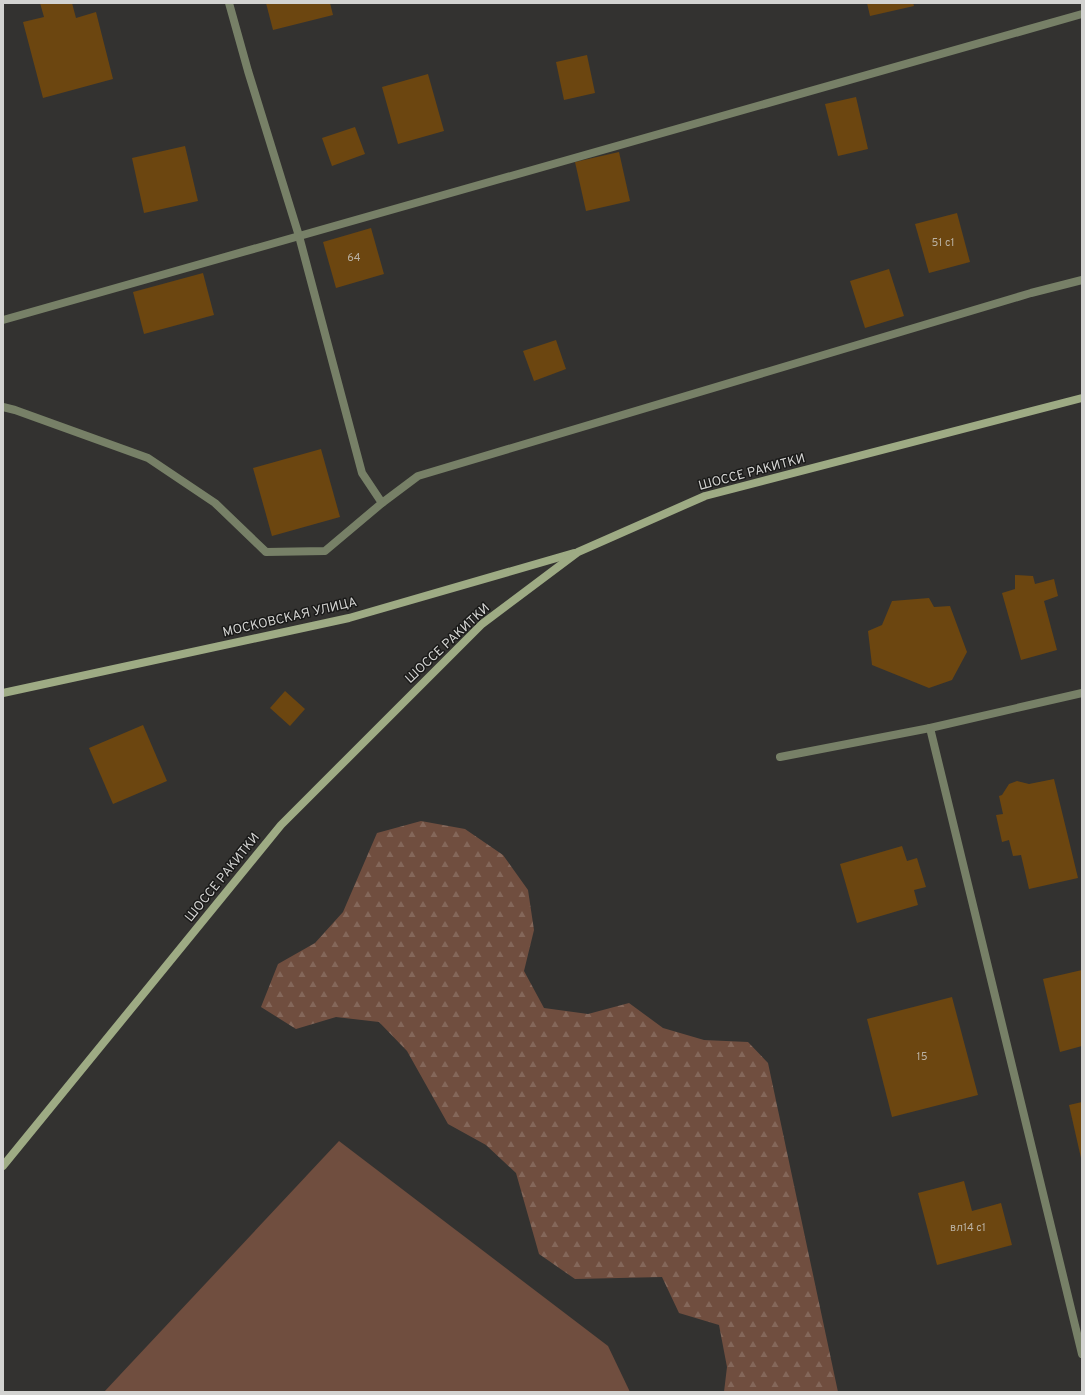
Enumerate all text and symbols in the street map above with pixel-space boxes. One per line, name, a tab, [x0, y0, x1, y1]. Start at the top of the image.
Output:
house number: 51 с1	[931, 236, 955, 250]
house number: 64	[347, 251, 361, 265]
street label: ШОССЕ РАКИТКИ	[697, 451, 807, 495]
street label: МОСКОВСКАЯ УЛИЦА	[221, 595, 359, 641]
street label: ШОССЕ РАКИТКИ	[402, 601, 494, 687]
street label: ШОССЕ РАКИТКИ	[182, 830, 264, 926]
house number: 15	[917, 1050, 928, 1064]
house number: вл14 с1	[950, 1221, 986, 1235]

